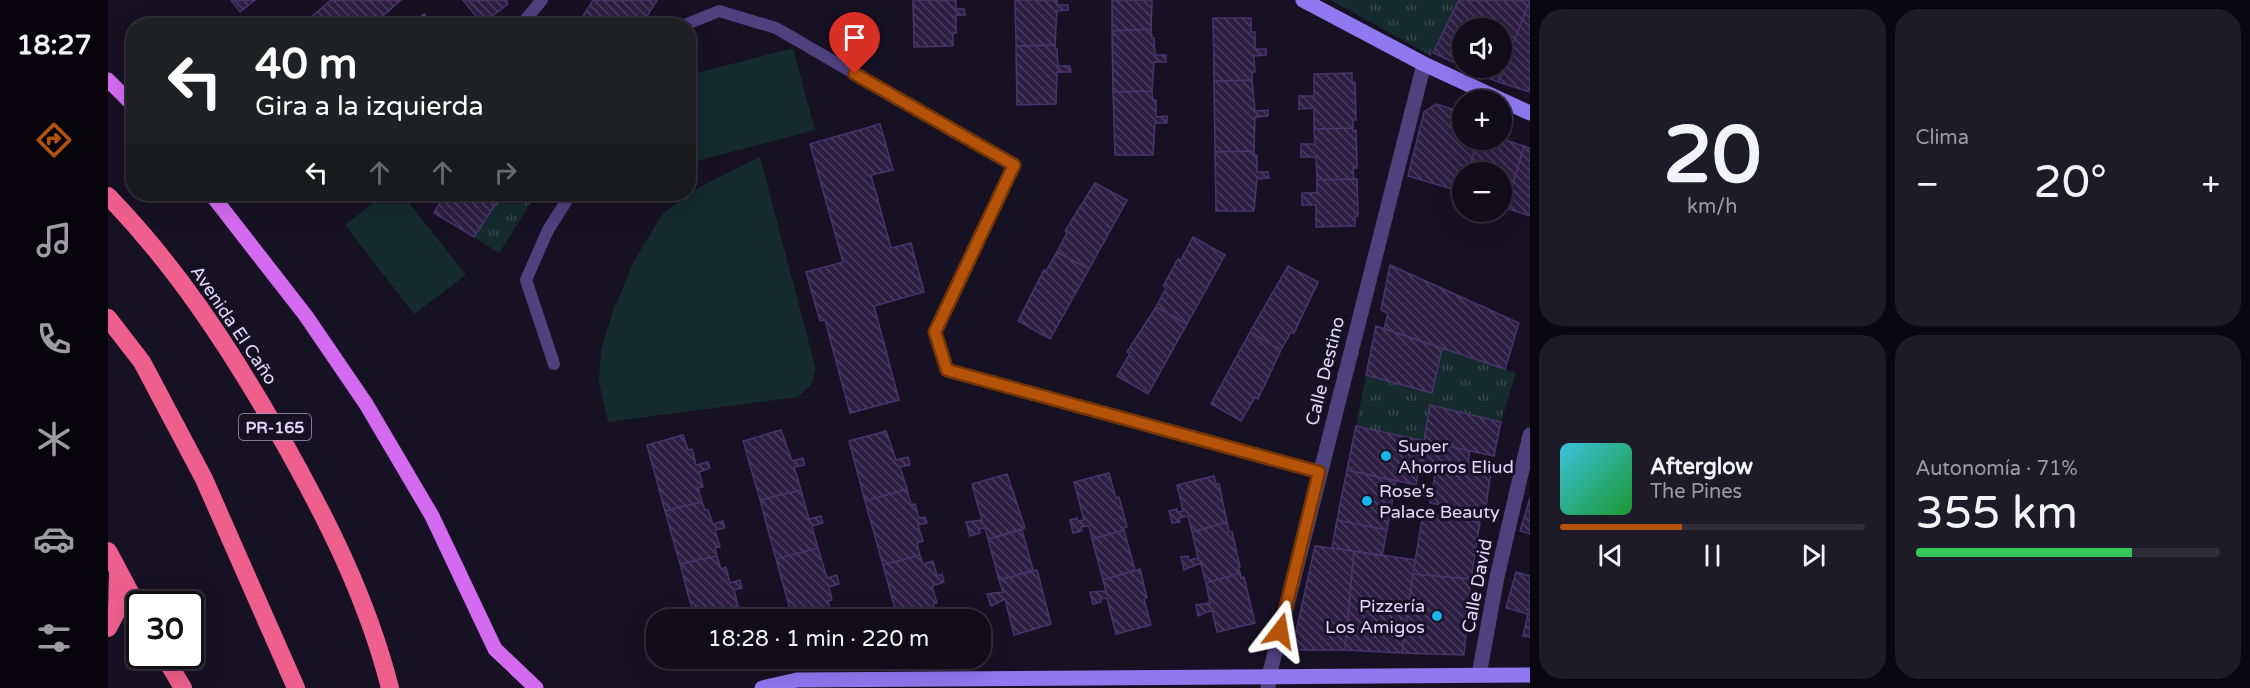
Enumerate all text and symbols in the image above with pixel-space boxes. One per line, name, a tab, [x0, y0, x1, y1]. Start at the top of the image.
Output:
pin	[829, 12, 880, 74]
map controls	[1452, 18, 1512, 222]
button: sound	[1452, 18, 1512, 78]
icon: arrive	[838, 21, 871, 54]
text: 18:27	[17, 29, 91, 62]
text: 40 m	[255, 39, 357, 90]
icon: left	[156, 42, 234, 120]
text: Gira a la izquierda	[255, 90, 484, 123]
button: +	[1452, 90, 1512, 150]
text: 20	[1663, 109, 1761, 203]
icon: directions	[33, 119, 75, 161]
text: Clima	[1916, 126, 1969, 150]
icon: left	[300, 156, 333, 189]
icon: ahead	[363, 156, 396, 189]
icon: ahead	[426, 156, 459, 189]
icon: right	[489, 156, 522, 189]
text: 20°	[2033, 156, 2107, 210]
button: −	[1452, 162, 1512, 222]
text: −	[1916, 165, 1939, 204]
text: +	[2201, 165, 2220, 204]
text: km/h	[1687, 195, 1737, 219]
icon: music	[33, 219, 75, 261]
street label: Avenida El Caño	[186, 261, 282, 389]
street label: Calle Destino	[1301, 314, 1349, 428]
icon: phone	[33, 318, 75, 360]
road number: PR-165	[239, 414, 311, 440]
icon: climate	[33, 418, 75, 460]
place label: Super Ahorros Eliud	[1398, 435, 1514, 478]
marker: Super Ahorros Eliud	[1379, 449, 1393, 463]
text: Afterglow	[1650, 454, 1753, 480]
text: Autonomía · 71%	[1916, 457, 2078, 481]
place label: Rose's Palace Beauty	[1379, 480, 1500, 523]
text: The Pines	[1650, 480, 1742, 504]
text: 355 km	[1916, 487, 2078, 541]
marker: Rose's Palace Beauty	[1360, 494, 1374, 508]
icon: car	[33, 518, 75, 560]
street label: Calle David	[1457, 537, 1497, 635]
icon: previous	[1594, 539, 1627, 572]
icon: pause	[1696, 539, 1729, 572]
icon: next	[1797, 539, 1830, 572]
speed limit sign: 30	[126, 591, 204, 669]
place label: Pizzería Los Amigos	[1325, 595, 1425, 638]
position arrow	[1248, 599, 1312, 663]
marker: Pizzería Los Amigos	[1430, 609, 1444, 623]
icon: filters	[33, 617, 75, 659]
text: 18:28 · 1 min · 220 m	[708, 626, 929, 652]

